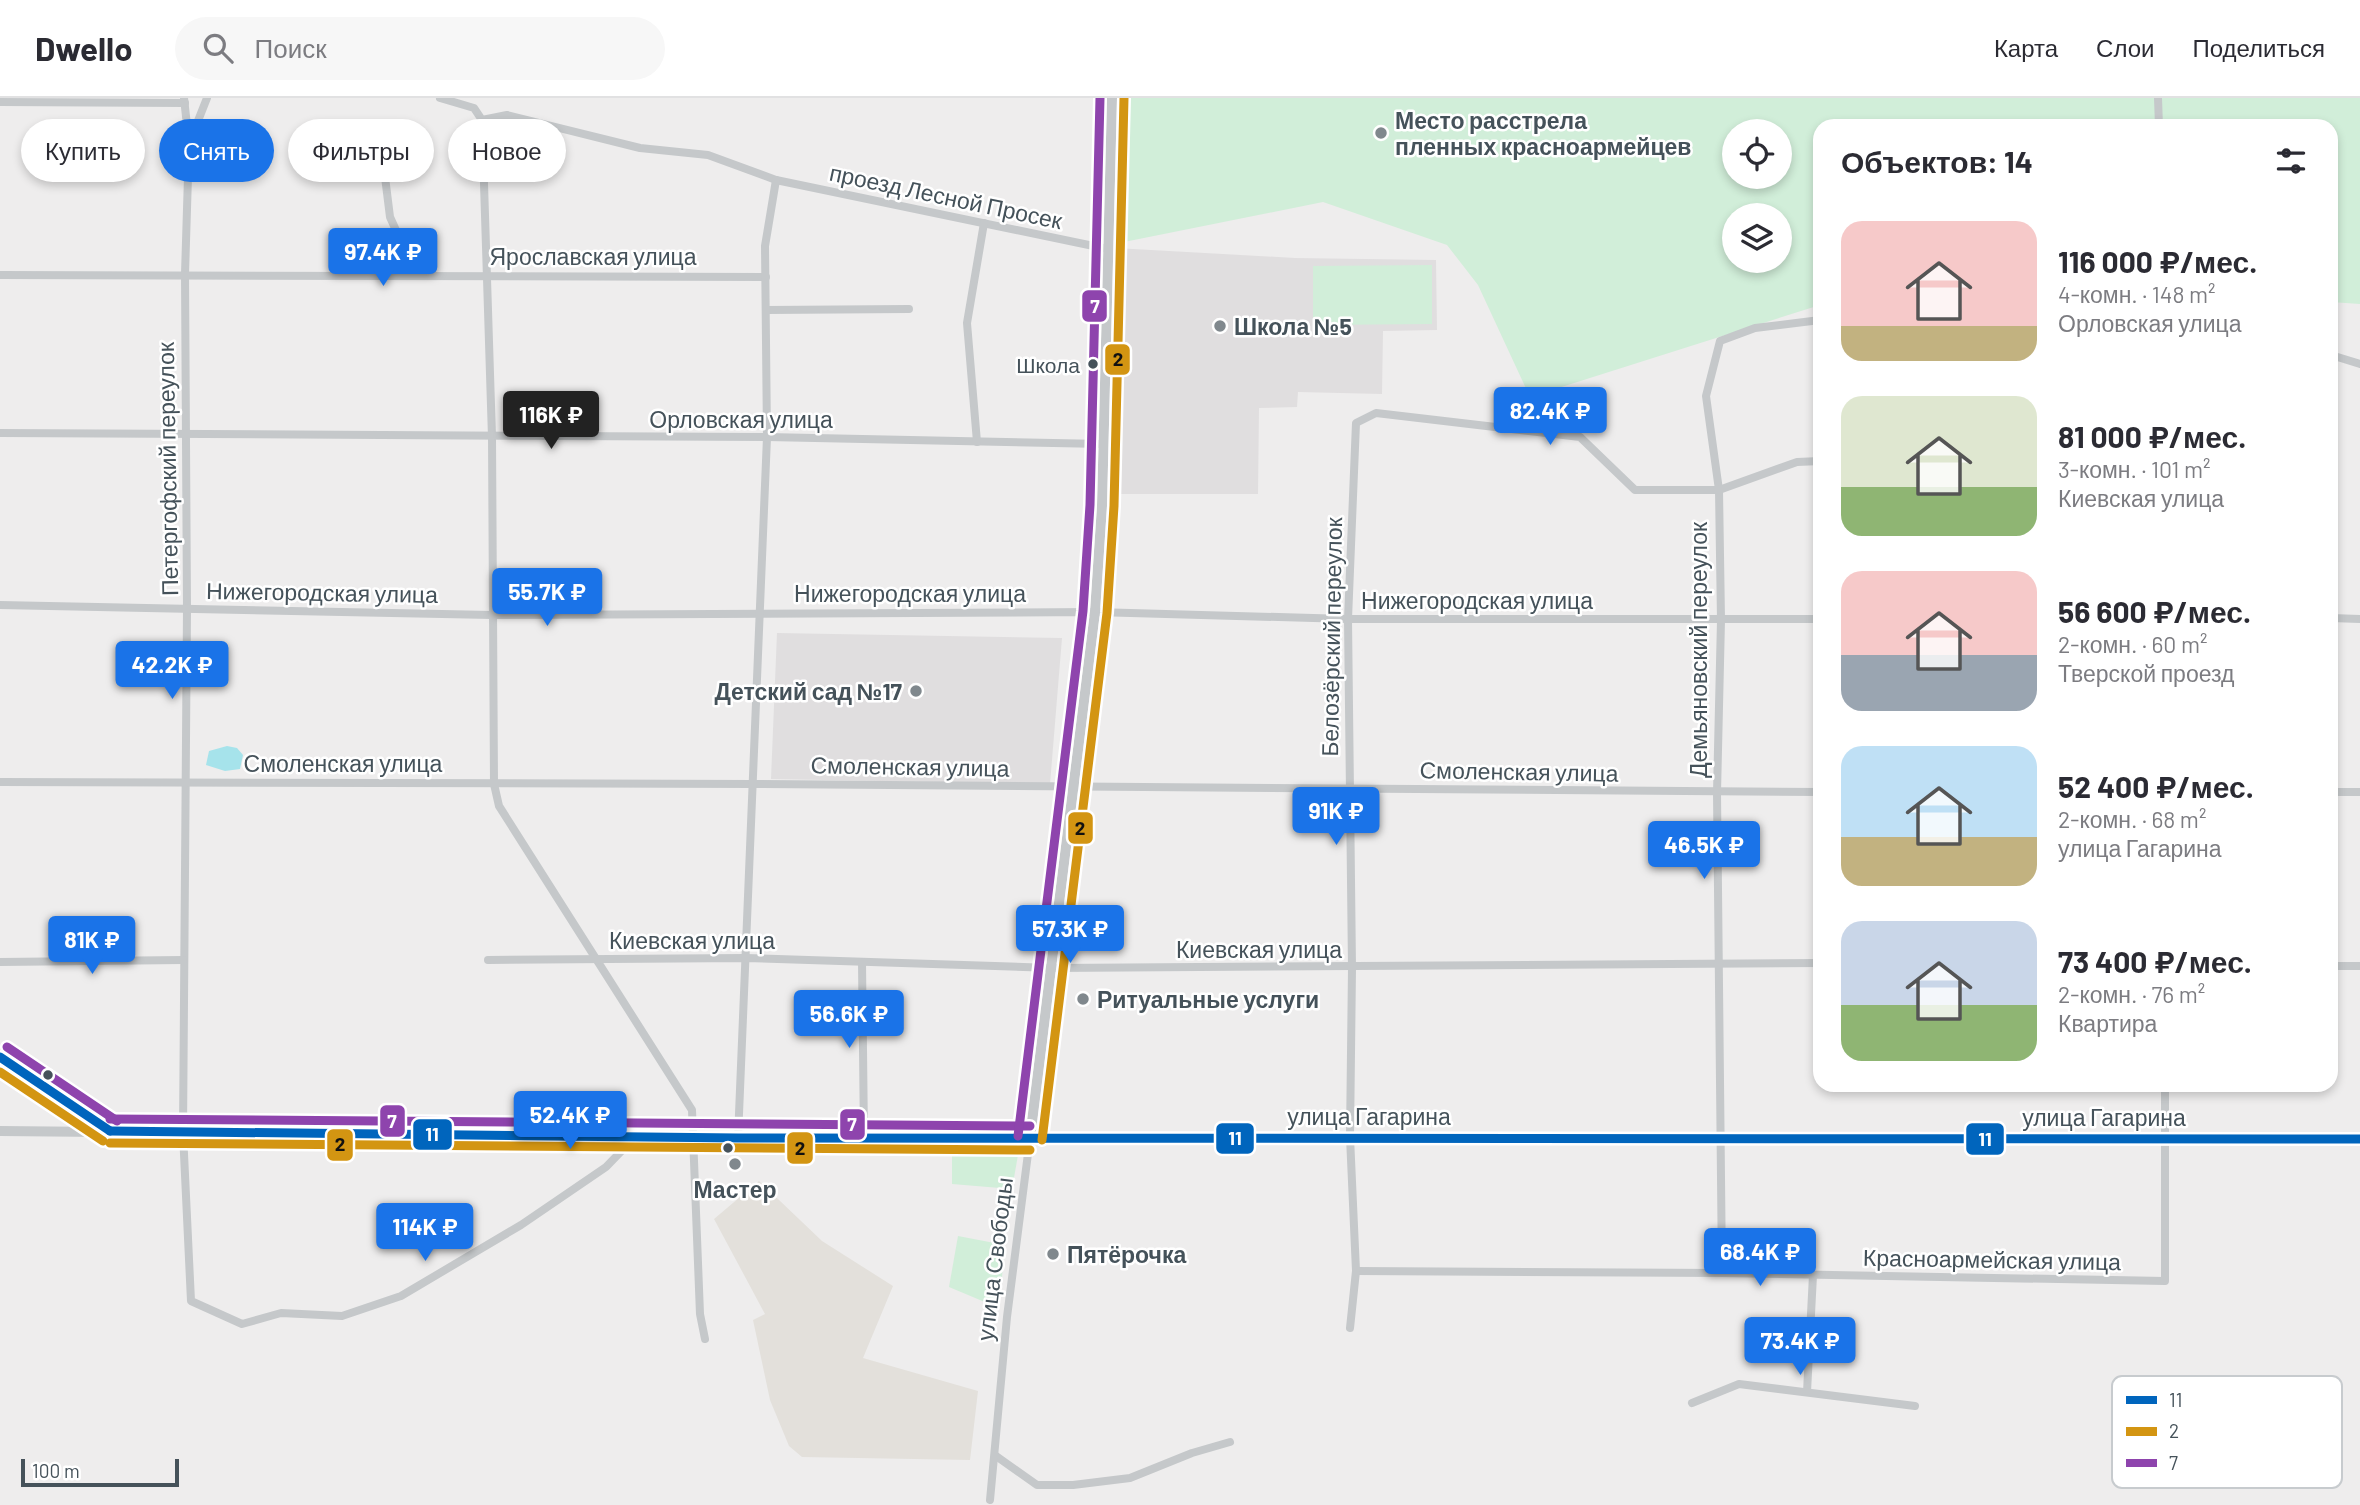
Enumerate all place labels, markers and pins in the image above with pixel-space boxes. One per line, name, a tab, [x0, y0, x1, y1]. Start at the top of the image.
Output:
place label: Место расстрела пленных красноармейцев	[1395, 106, 1691, 160]
marker: Место расстрела пленных красноармейцев	[1373, 125, 1389, 141]
pin: 97.4K ₽	[318, 228, 448, 288]
place label: Школа №5	[1234, 312, 1352, 340]
marker: Школа №5	[1212, 318, 1228, 334]
place label: Школа	[1016, 352, 1080, 377]
marker: Школа	[1086, 357, 1100, 371]
pin: 82.4K ₽	[1485, 388, 1615, 447]
pin: 116K ₽	[494, 392, 608, 451]
pin: 55.7K ₽	[482, 568, 612, 628]
pin: 42.2K ₽	[107, 642, 237, 701]
place label: Детский сад №17	[714, 677, 903, 705]
marker: Детский сад №17	[908, 683, 924, 699]
pin: 91K ₽	[1287, 788, 1385, 847]
pin: 46.5K ₽	[1639, 822, 1769, 881]
pin: 57.3K ₽	[1005, 906, 1135, 965]
pin: 81K ₽	[43, 916, 141, 976]
place label: Ритуальные услуги	[1097, 985, 1319, 1013]
pin: 56.6K ₽	[784, 990, 914, 1050]
marker: Ритуальные услуги	[1075, 991, 1091, 1007]
unlabelled marker	[41, 1068, 55, 1082]
pin: 52.4K ₽	[505, 1091, 635, 1151]
unlabelled marker	[721, 1141, 735, 1155]
marker: Мастер	[727, 1156, 743, 1172]
place label: Мастер	[693, 1175, 777, 1203]
pin: 114K ₽	[368, 1204, 482, 1263]
pin: 68.4K ₽	[1695, 1228, 1825, 1288]
place label: Пятёрочка	[1067, 1240, 1186, 1268]
marker: Пятёрочка	[1045, 1246, 1061, 1262]
pin: 73.4K ₽	[1735, 1318, 1865, 1377]

